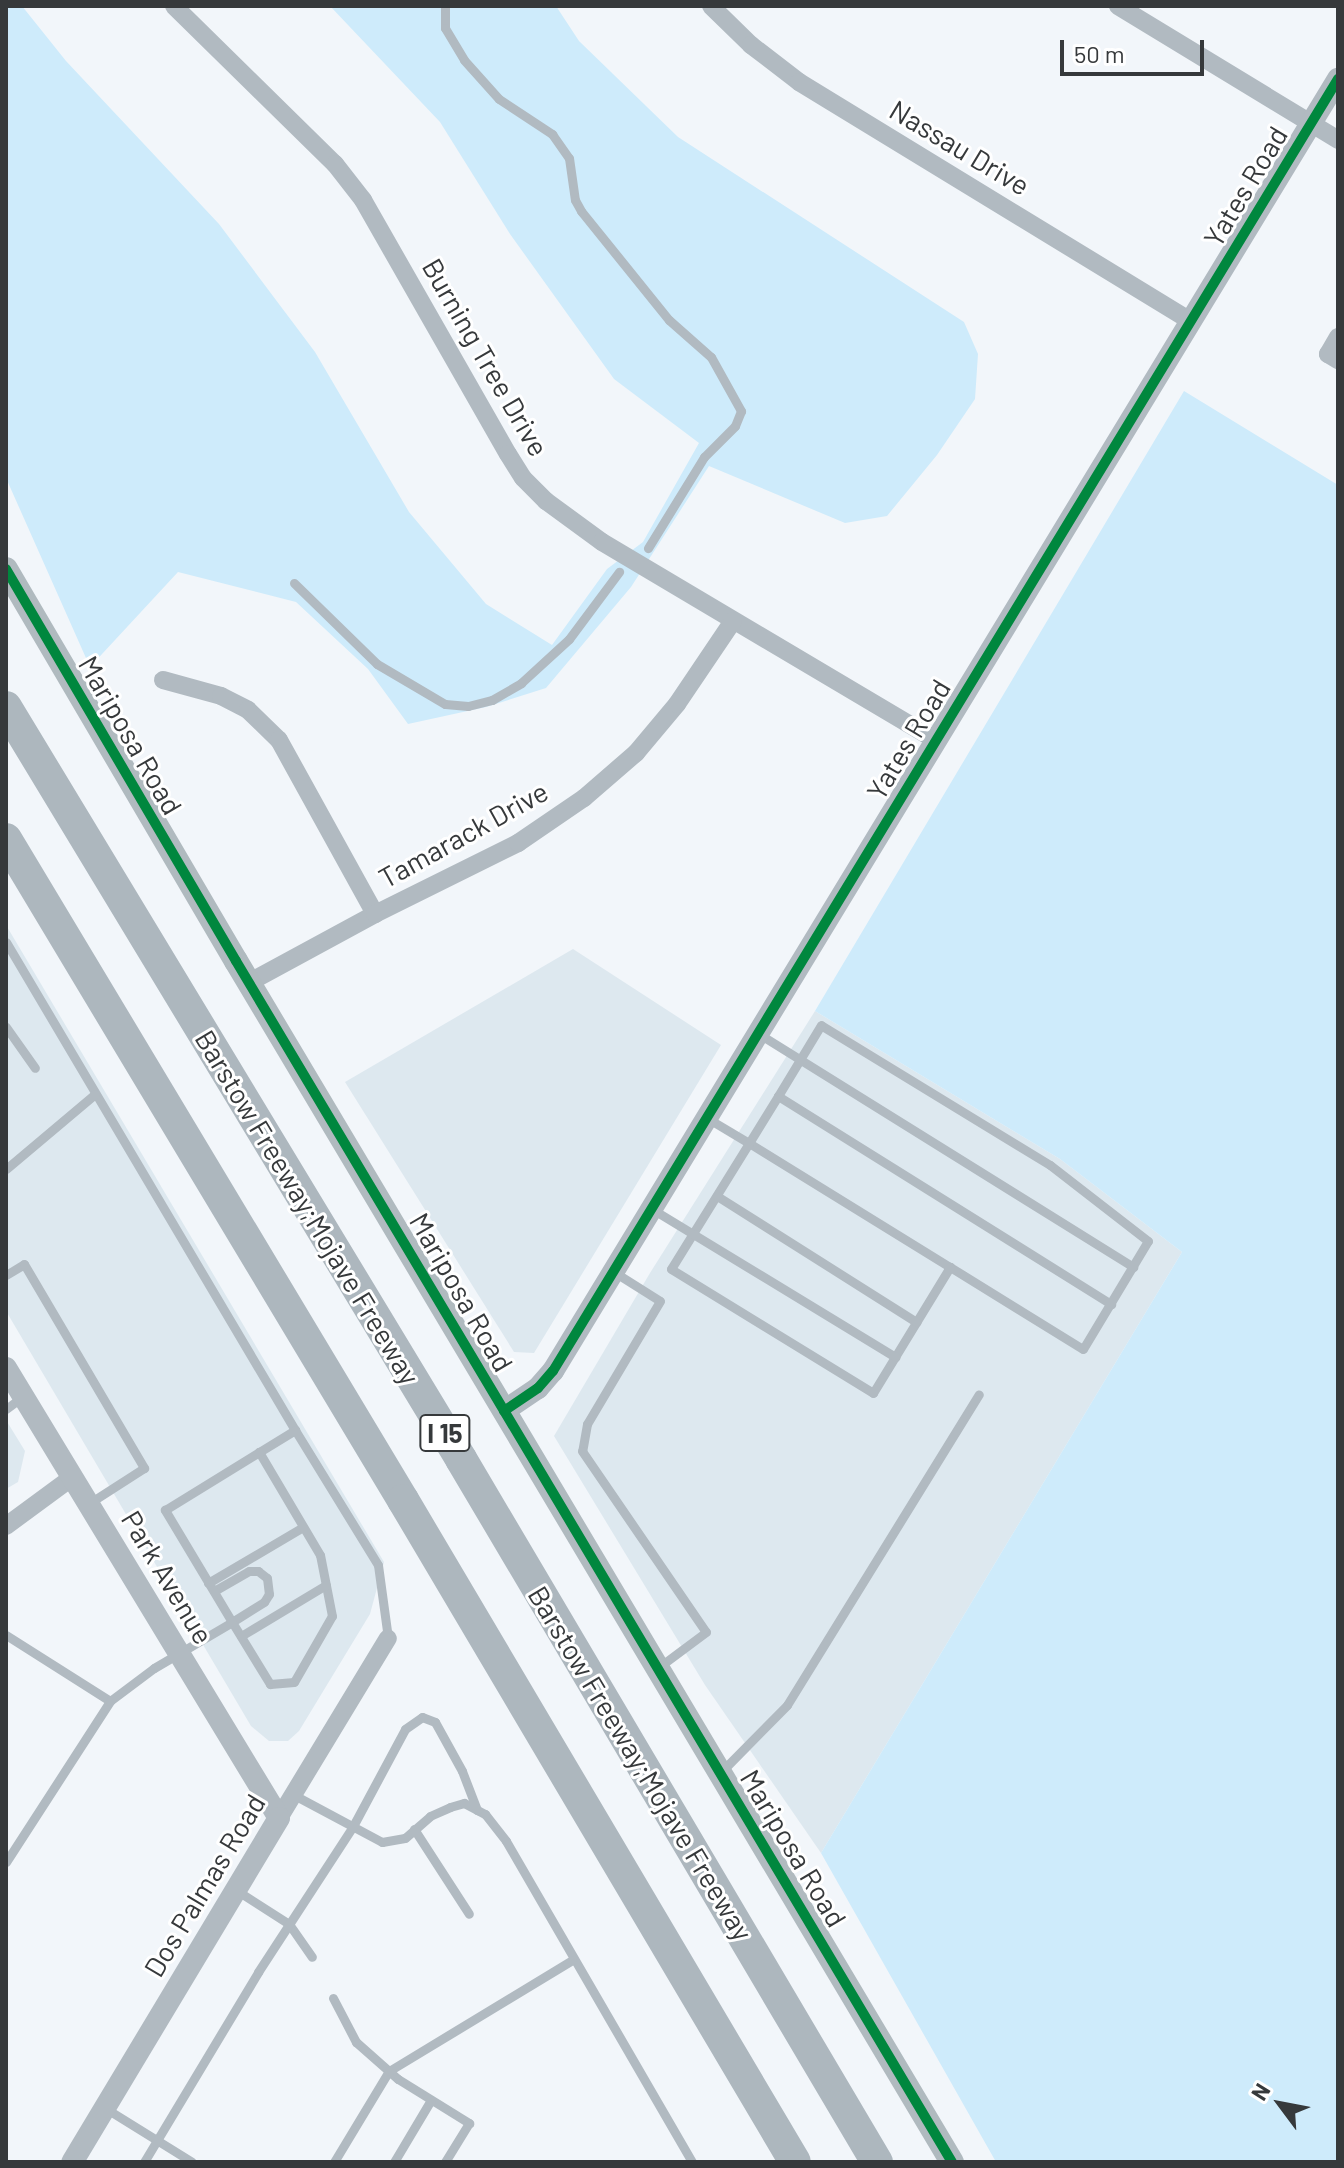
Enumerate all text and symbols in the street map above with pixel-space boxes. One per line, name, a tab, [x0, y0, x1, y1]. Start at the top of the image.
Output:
scale bar	[1064, 24, 1208, 74]
text: 50 m	[1074, 39, 1125, 68]
street label: Nassau Drive	[884, 92, 1036, 202]
street label: Yates Road	[1196, 120, 1294, 252]
street label: Burning Tree Drive	[416, 252, 556, 462]
street label: Mariposa Road	[72, 650, 190, 820]
street label: Yates Road	[859, 673, 957, 805]
street label: Tamarack Drive	[373, 774, 553, 894]
street label: Barstow Freeway;Mojave Freeway	[189, 1024, 427, 1390]
street label: Mariposa Road	[403, 1207, 521, 1377]
road number: I 15	[419, 1411, 471, 1455]
street label: Park Avenue	[115, 1504, 221, 1650]
street label: Barstow Freeway;Mojave Freeway	[522, 1580, 760, 1946]
street label: Mariposa Road	[734, 1763, 854, 1933]
street label: Dos Palmas Road	[136, 1787, 272, 1983]
north arrow	[1240, 2064, 1320, 2144]
text: N	[1245, 2078, 1275, 2104]

